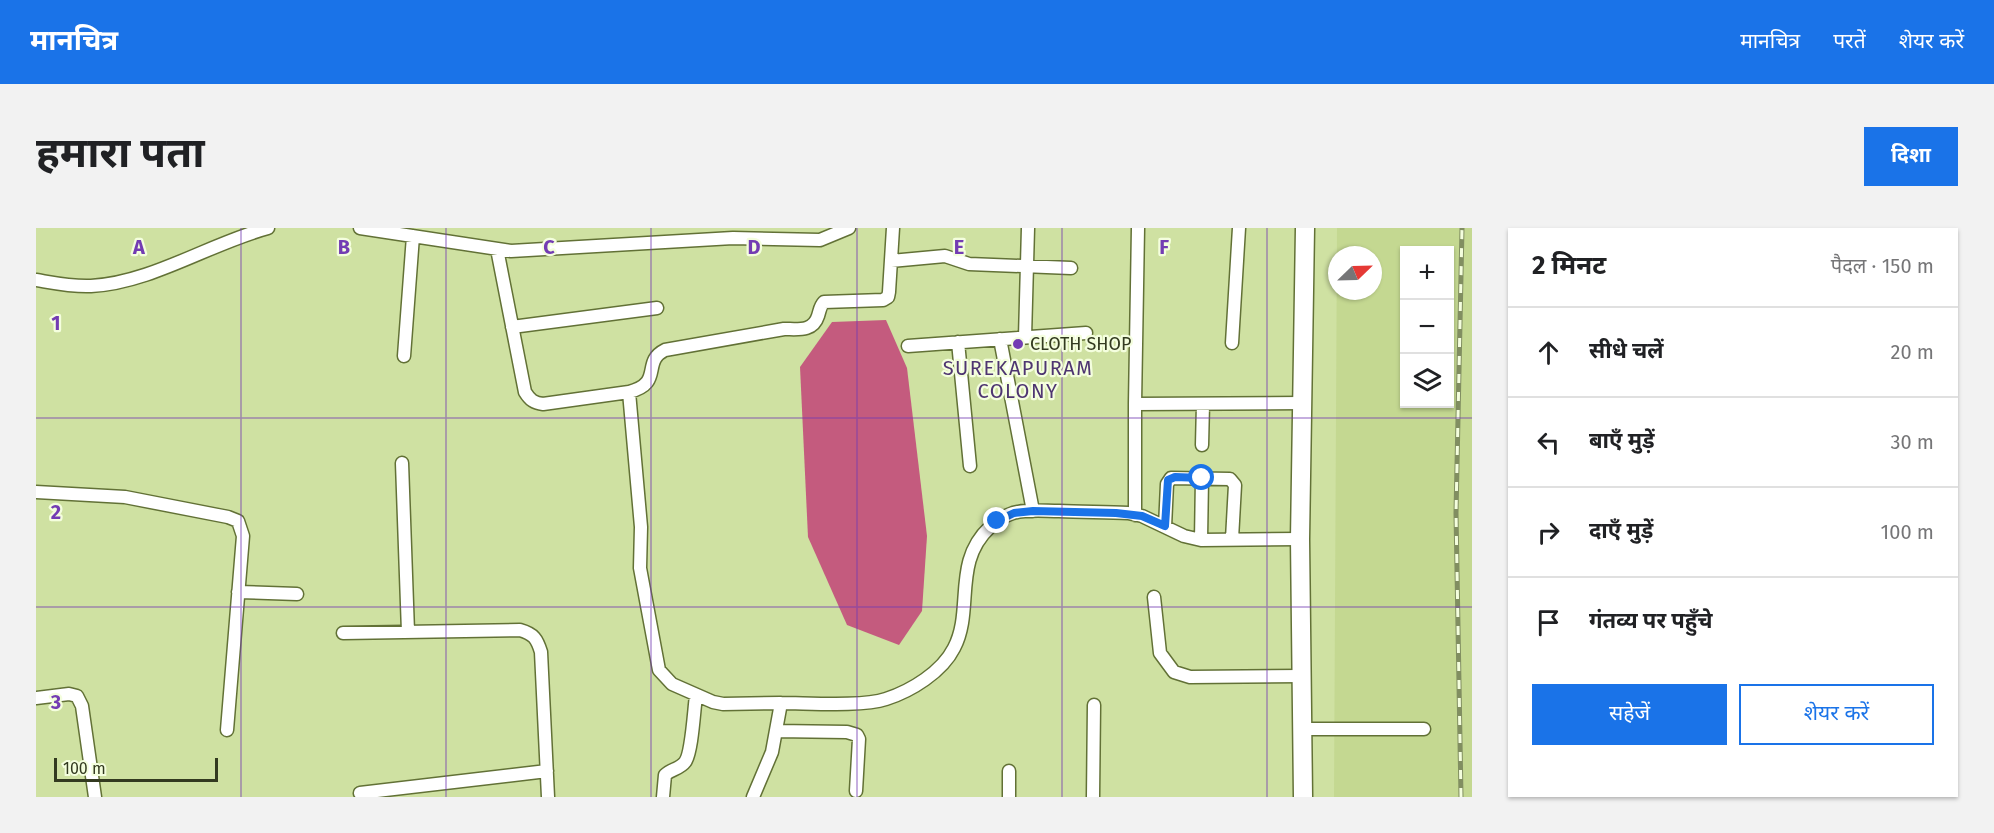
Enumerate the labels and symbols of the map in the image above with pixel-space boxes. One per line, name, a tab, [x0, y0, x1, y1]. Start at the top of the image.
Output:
text: A	[132, 235, 146, 259]
text: B	[338, 235, 350, 259]
text: C	[543, 235, 555, 259]
text: D	[747, 235, 761, 259]
text: E	[954, 235, 964, 259]
text: F	[1159, 235, 1169, 259]
north arrow	[1328, 246, 1382, 300]
text: 1	[51, 311, 61, 335]
place label: CLOTH SHOP	[1030, 333, 1131, 355]
marker: CLOTH SHOP	[1011, 337, 1025, 351]
district label: SUREKAPURAM COLONY	[943, 356, 1093, 403]
route start	[1188, 464, 1214, 490]
text: 2	[51, 500, 61, 524]
route end	[983, 507, 1009, 533]
text: 3	[50, 690, 61, 714]
scale bar	[54, 755, 218, 782]

